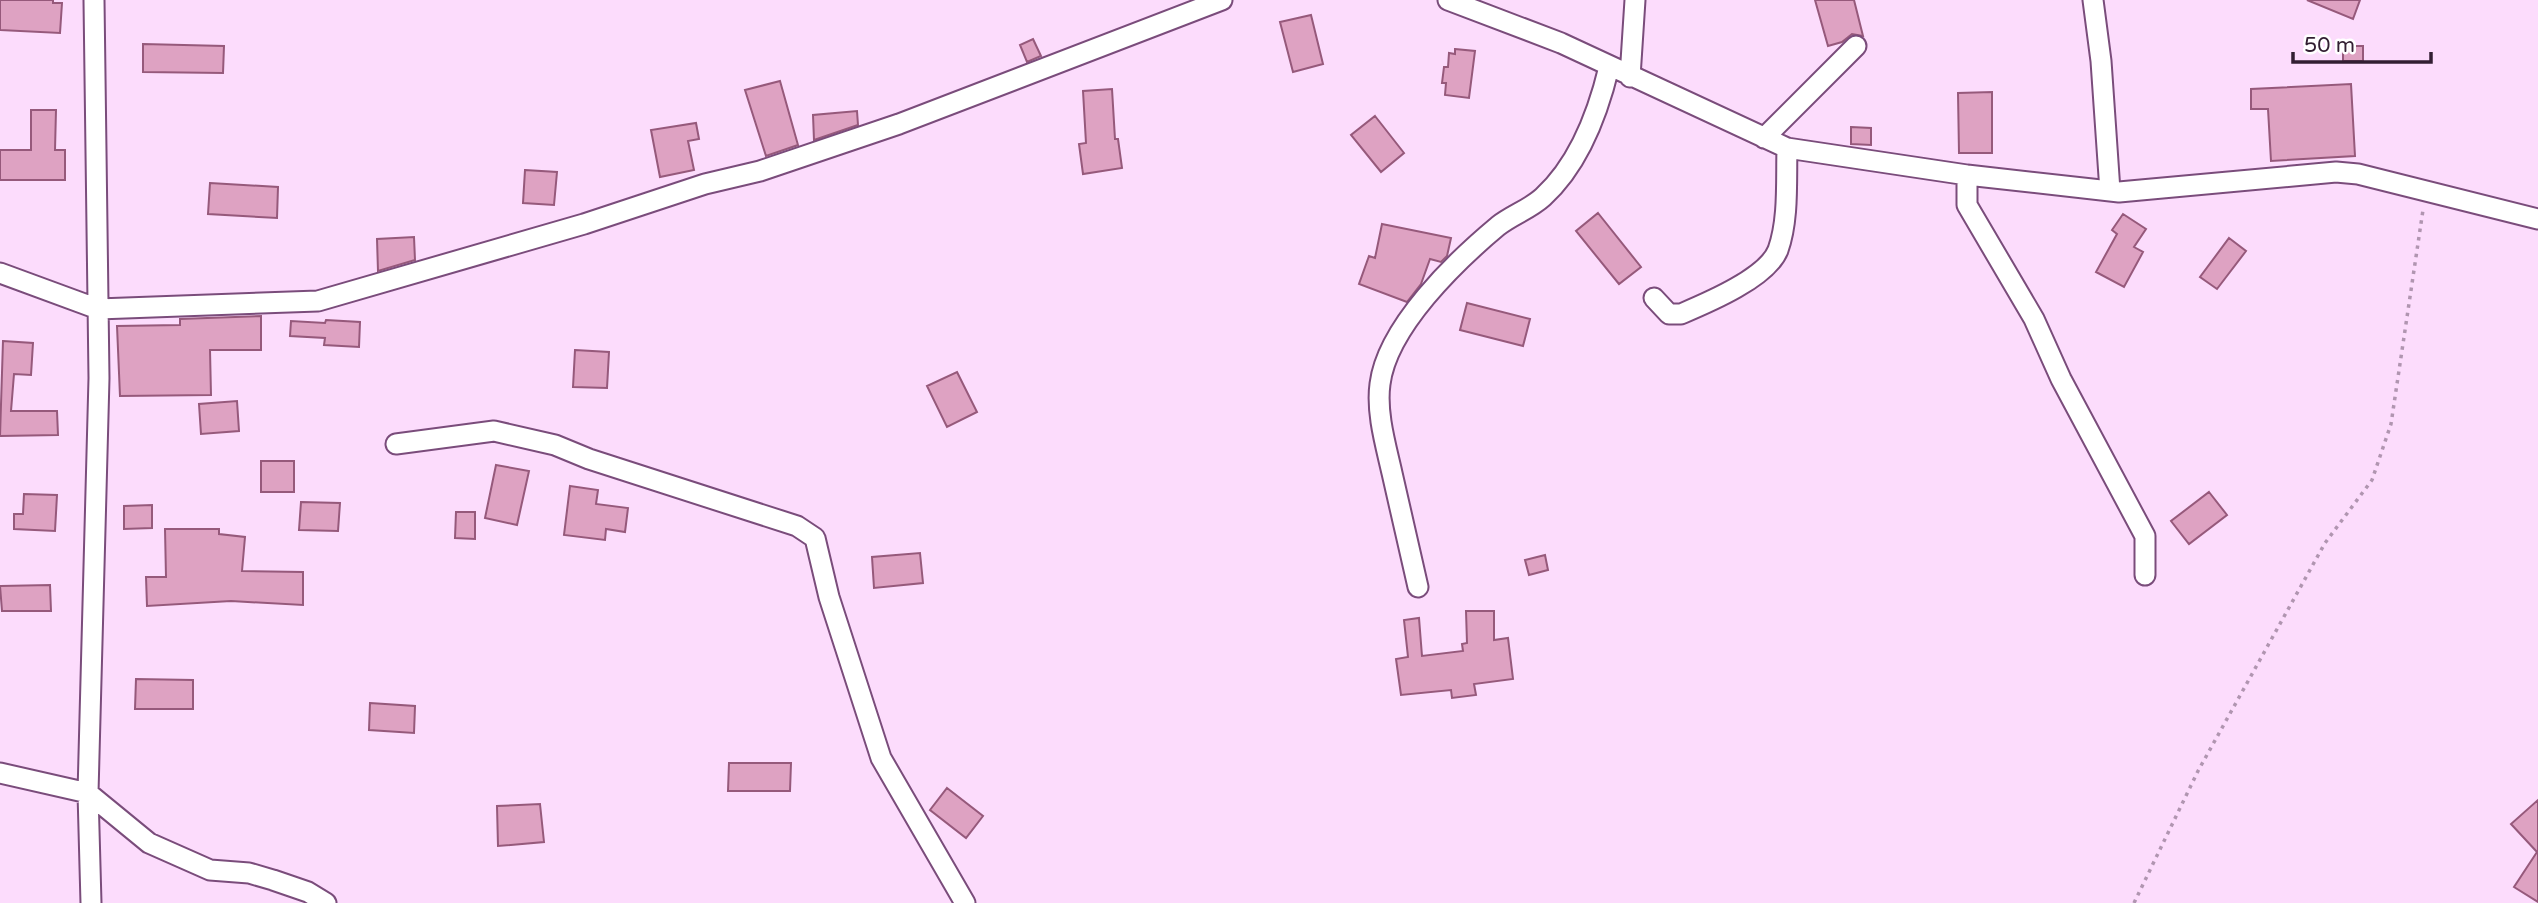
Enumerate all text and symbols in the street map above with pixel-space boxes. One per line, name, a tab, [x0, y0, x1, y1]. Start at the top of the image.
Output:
scale bar	[2293, 21, 2431, 65]
text: 50 m	[2304, 33, 2355, 58]

